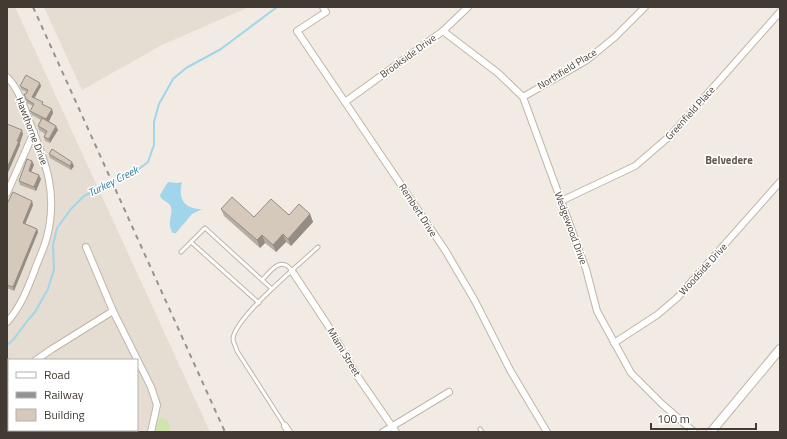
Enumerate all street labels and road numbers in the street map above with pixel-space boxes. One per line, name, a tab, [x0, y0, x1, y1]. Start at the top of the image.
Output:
street label: Brookside Drive	[377, 30, 439, 82]
street label: Northfield Place	[534, 45, 600, 93]
street label: Greenfield Place	[662, 83, 718, 143]
street label: Hawthorne Drive	[12, 95, 52, 167]
street label: Rembert Drive	[395, 180, 441, 240]
street label: Wedgewood Drive	[551, 189, 591, 267]
street label: Woodside Drive	[675, 240, 731, 298]
street label: Miami Street	[324, 325, 365, 379]

